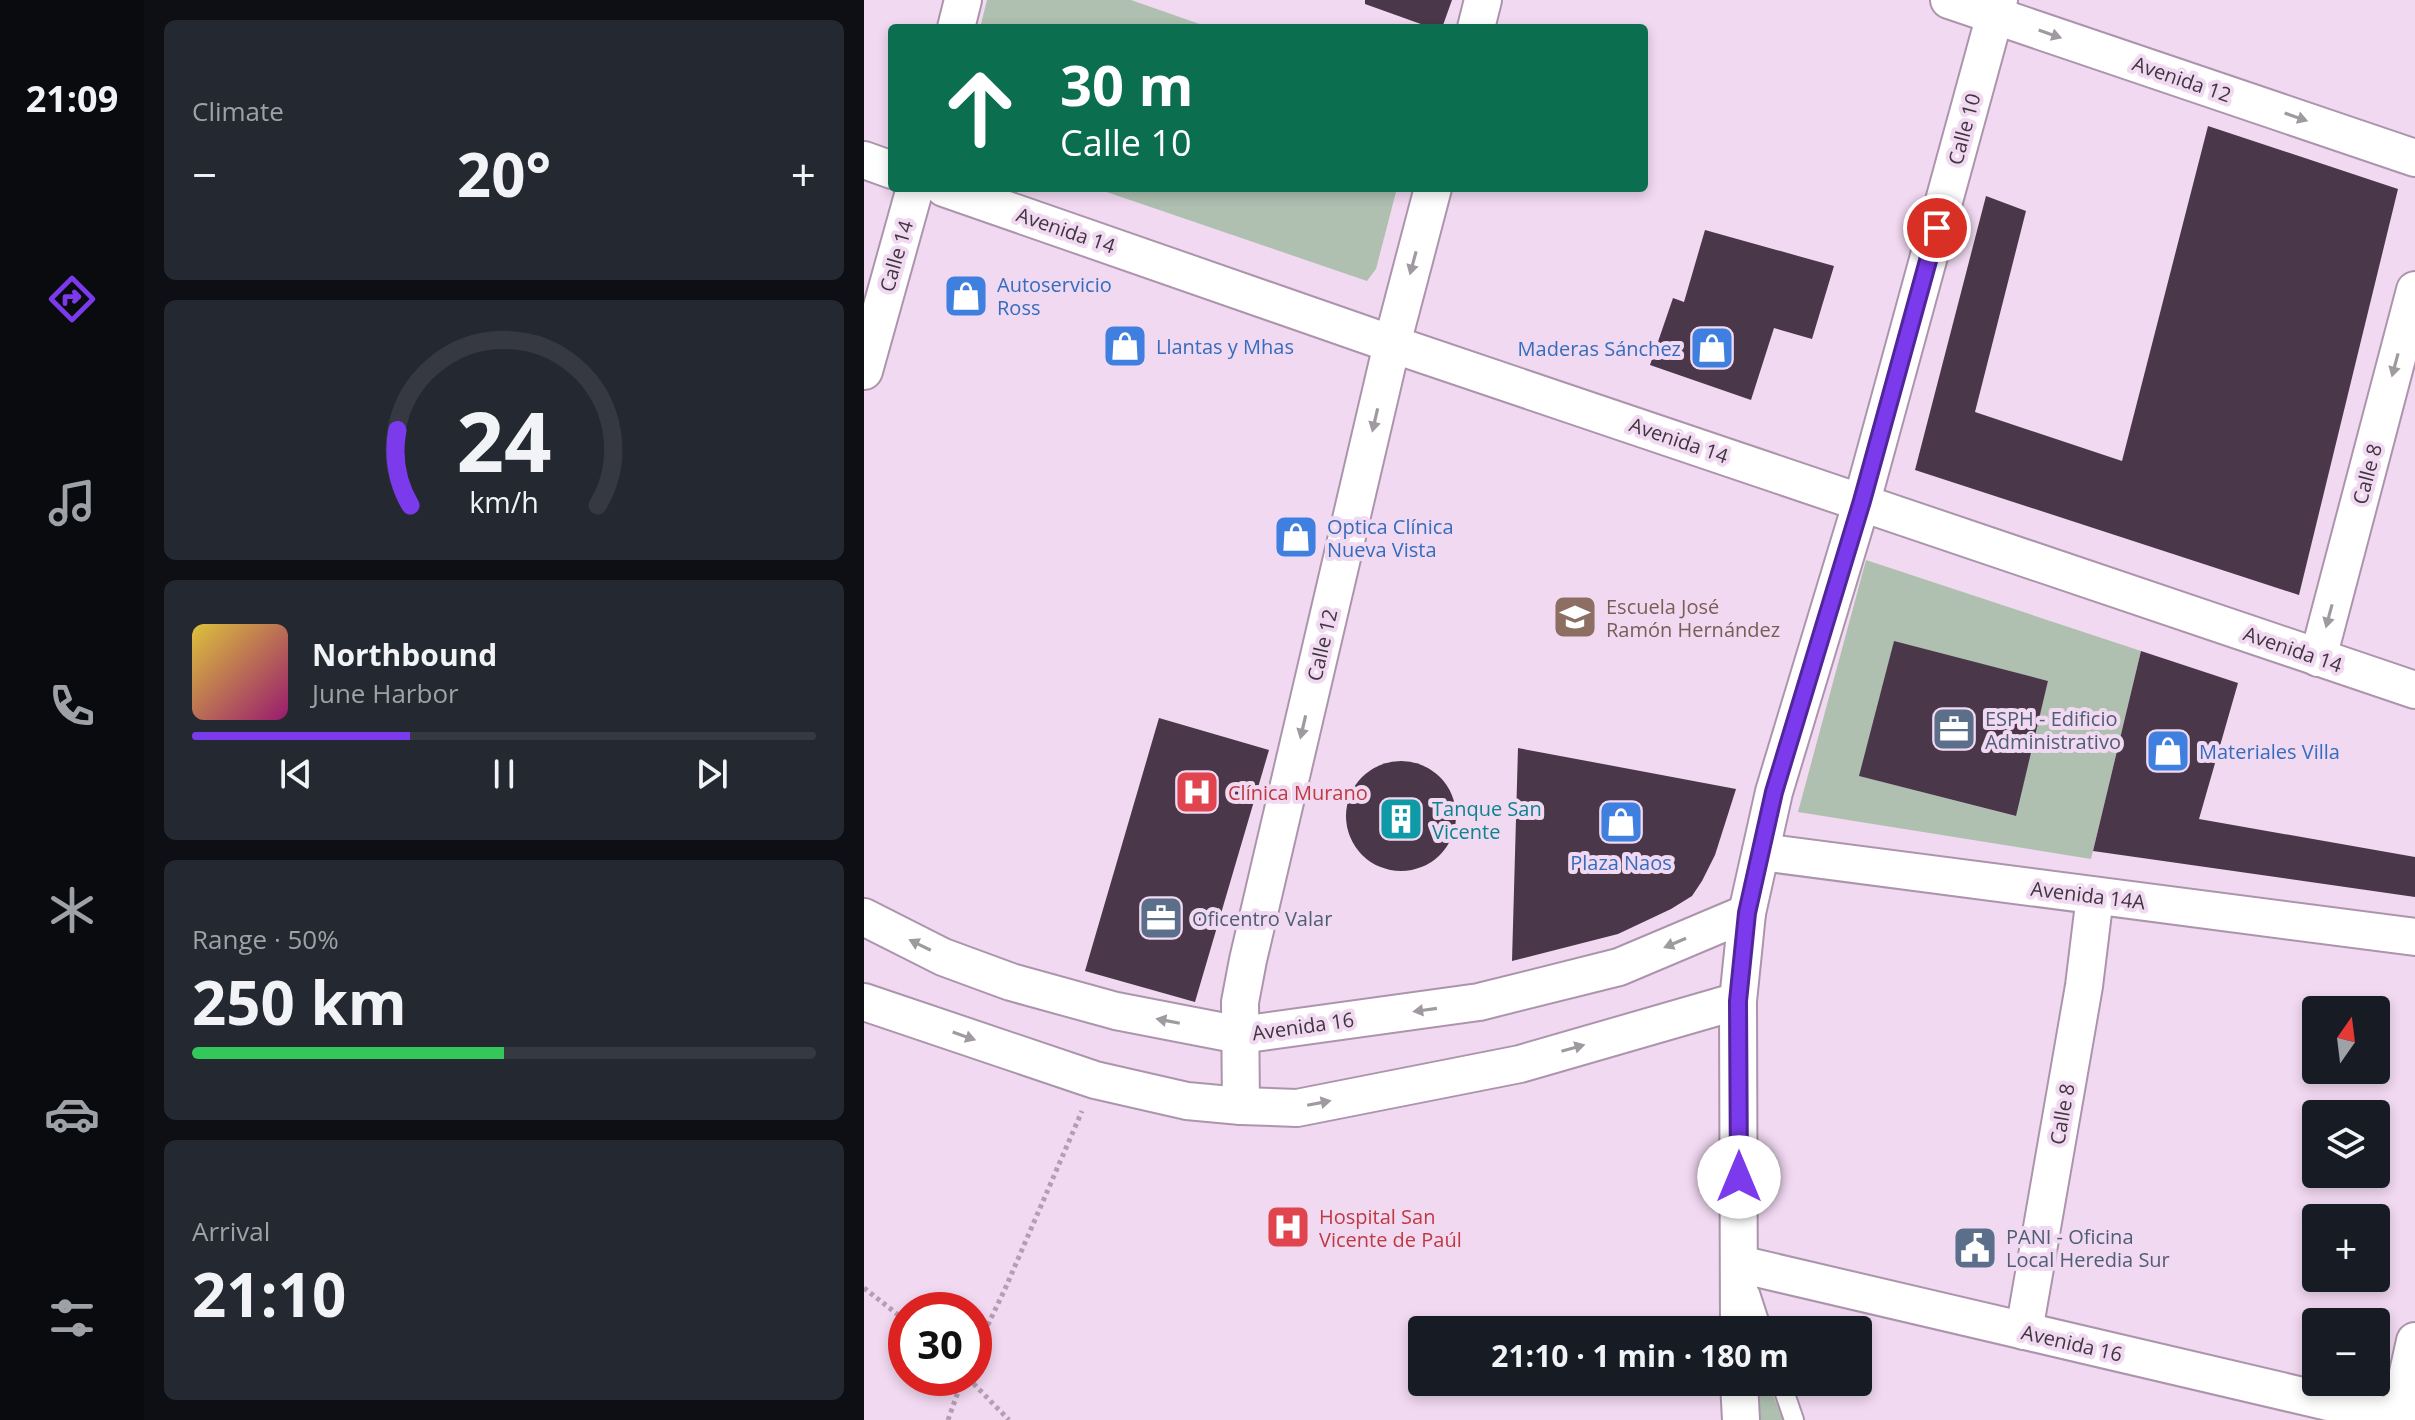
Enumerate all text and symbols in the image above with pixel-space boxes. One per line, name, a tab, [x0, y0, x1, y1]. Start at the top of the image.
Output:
one-way arrow	[2038, 29, 2062, 41]
text: 30 m	[1060, 46, 1194, 122]
street label: Avenida 12	[2129, 50, 2235, 108]
icon: ahead	[928, 56, 1032, 160]
text: 21:09	[26, 74, 118, 123]
street label: Calle 10	[1941, 90, 1987, 168]
text: Climate	[192, 93, 284, 129]
one-way arrow	[2284, 112, 2308, 124]
text: Calle 10	[1060, 118, 1192, 167]
text: 20°	[457, 133, 551, 215]
text: −	[192, 144, 217, 204]
text: +	[791, 144, 816, 204]
pin	[1903, 194, 1971, 262]
street label: Avenida 14	[1013, 201, 1119, 260]
icon: arrive	[1915, 206, 1959, 250]
street label: Calle 14	[873, 217, 919, 295]
one-way arrow	[1407, 251, 1419, 276]
icon: directions	[44, 271, 100, 327]
place label: Autoservicio Ross	[997, 271, 1112, 321]
shop icon: Autoservicio Ross	[942, 272, 990, 320]
shop icon: Llantas y Mhas	[1101, 322, 1149, 370]
shop icon: Maderas Sánchez	[1688, 324, 1736, 372]
place label: Llantas y Mhas	[1156, 333, 1294, 360]
place label: Maderas Sánchez	[1518, 335, 1681, 362]
one-way arrow	[2389, 353, 2401, 378]
text: 24	[456, 383, 552, 496]
one-way arrow	[1368, 407, 1380, 432]
street label: Avenida 14	[1626, 411, 1732, 470]
street label: Calle 8	[2346, 441, 2388, 507]
icon: music	[44, 475, 100, 531]
text: km/h	[469, 482, 539, 521]
shop icon: Optica Clínica Nueva Vista	[1272, 513, 1320, 561]
place label: Optica Clínica Nueva Vista	[1327, 513, 1454, 563]
school or university icon: Escuela José Ramón Hernández	[1551, 593, 1599, 641]
place label: Escuela José Ramón Hernández	[1606, 593, 1780, 643]
one-way arrow	[2323, 604, 2335, 629]
street label: Calle 12	[1301, 606, 1343, 684]
street label: Avenida 14	[2240, 620, 2346, 679]
text: Northbound	[312, 634, 497, 675]
text: June Harbor	[312, 675, 459, 711]
icon: phone	[44, 678, 100, 734]
office icon: ESPH - Edificio Administrativo	[1930, 705, 1978, 753]
place label: ESPH - Edificio Administrativo	[1985, 705, 2121, 755]
one-way arrow	[1296, 715, 1308, 740]
shop icon: Materiales Villa	[2144, 727, 2192, 775]
place label: Materiales Villa	[2199, 738, 2340, 765]
icon: previous	[274, 752, 318, 796]
icon: pause	[482, 752, 526, 796]
icon: next	[690, 752, 734, 796]
hospital icon: Clínica Murano	[1173, 768, 1221, 816]
place label: Clínica Murano	[1228, 779, 1368, 806]
building icon: Tanque San Vicente	[1377, 795, 1425, 843]
place label: Tanque San Vicente	[1432, 795, 1542, 845]
shop icon: Plaza Naos	[1597, 798, 1645, 846]
place label: Plaza Naos	[1570, 849, 1672, 876]
street label: Avenida 14A	[2029, 875, 2147, 915]
icon: climate	[44, 882, 100, 938]
office icon: Oficentro Valar	[1137, 894, 1185, 942]
place label: Oficentro Valar	[1192, 905, 1332, 932]
text: Range · 50%	[192, 921, 339, 957]
one-way arrow	[1663, 937, 1687, 950]
one-way arrow	[908, 939, 931, 952]
text: 250 km	[192, 961, 407, 1043]
north arrow	[2302, 996, 2390, 1084]
map controls	[2302, 996, 2390, 1396]
one-way arrow	[1412, 1004, 1437, 1017]
street label: Avenida 16	[1250, 1005, 1356, 1047]
one-way arrow	[1155, 1014, 1180, 1026]
one-way arrow	[952, 1031, 976, 1043]
one-way arrow	[1561, 1041, 1585, 1054]
street label: Calle 8	[2043, 1081, 2081, 1147]
icon: car	[44, 1086, 100, 1142]
one-way arrow	[1307, 1097, 1332, 1109]
button: layers	[2302, 1100, 2390, 1188]
position arrow	[1697, 1135, 1781, 1219]
hospital icon: Hospital San Vicente de Paúl	[1264, 1203, 1312, 1251]
place label: Hospital San Vicente de Paúl	[1319, 1203, 1462, 1253]
button: +	[2302, 1204, 2390, 1292]
text: Arrival	[192, 1213, 270, 1249]
place label: PANI - Oficina Local Heredia Sur	[2006, 1223, 2170, 1273]
public building icon: PANI - Oficina Local Heredia Sur	[1951, 1224, 1999, 1272]
text: 21:10	[192, 1253, 346, 1335]
icon: filters	[44, 1290, 100, 1346]
speed limit sign: 30	[888, 1292, 992, 1396]
button: −	[2302, 1308, 2390, 1396]
street label: Avenida 16	[2019, 1318, 2125, 1368]
text: 21:10 · 1 min · 180 m	[1491, 1335, 1789, 1376]

